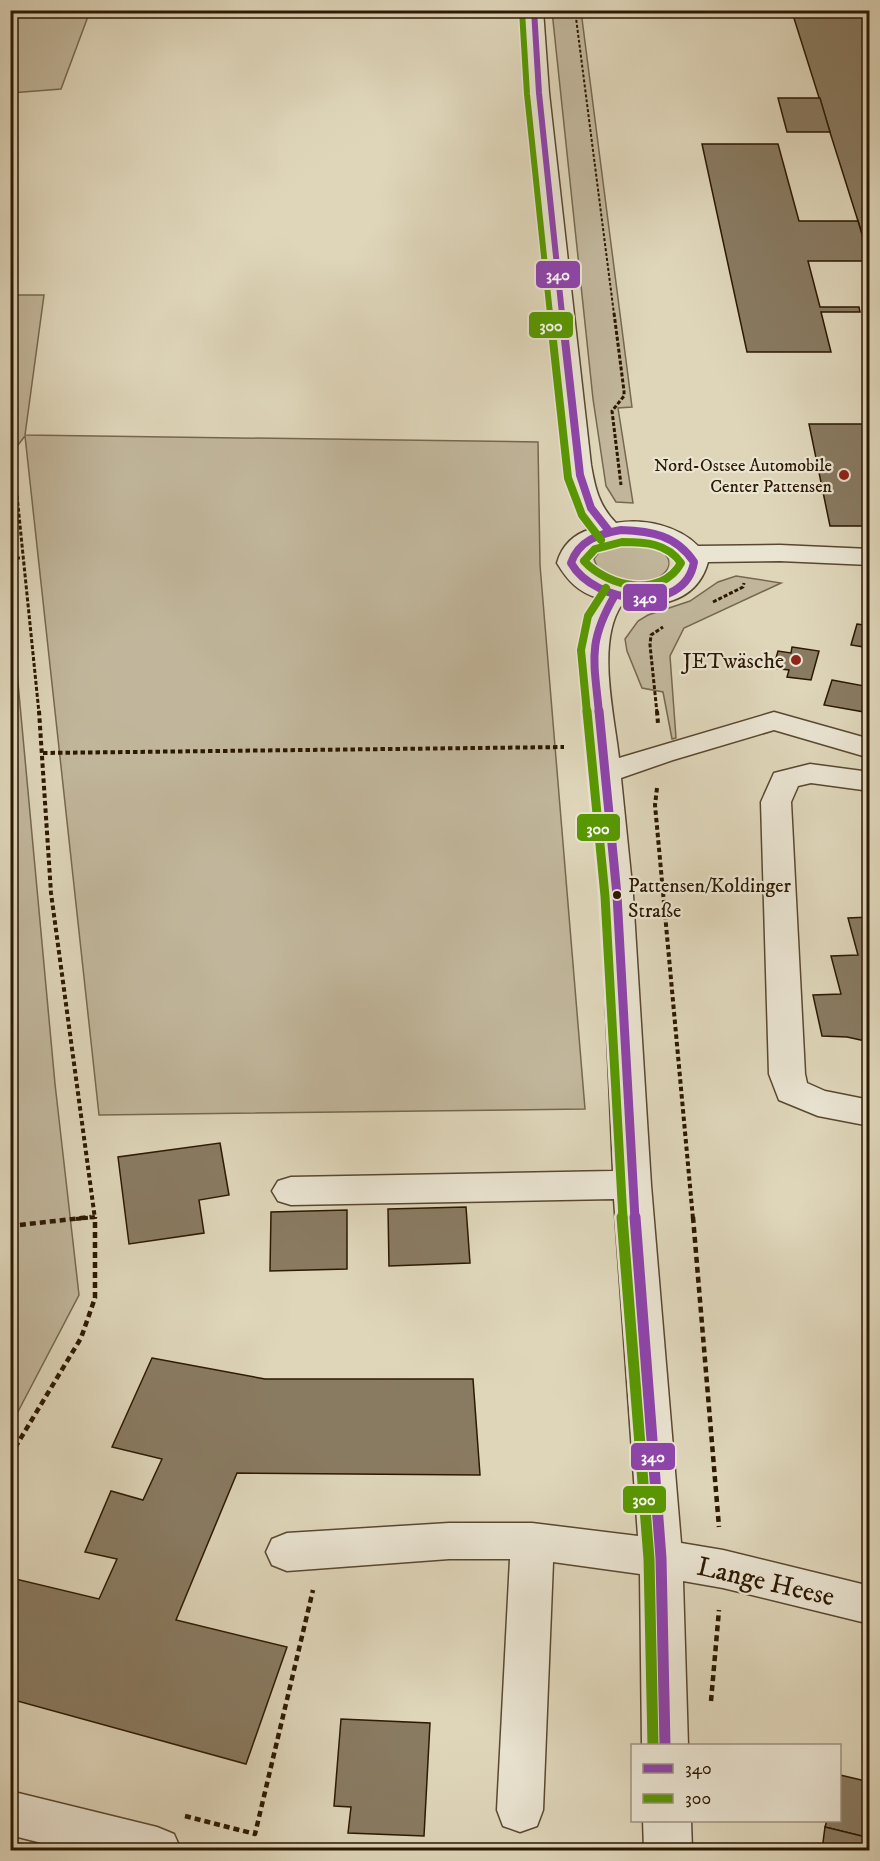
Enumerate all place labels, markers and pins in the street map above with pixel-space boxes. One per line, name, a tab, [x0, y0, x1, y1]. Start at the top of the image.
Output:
place label: Nord-Ostsee Automobile Center Pattensen	[654, 455, 833, 498]
marker: Nord-Ostsee Automobile Center Pattensen	[837, 468, 851, 482]
place label: JETwäsche	[681, 648, 784, 675]
marker: JETwäsche	[789, 653, 803, 667]
place label: Pattensen/Koldinger Straße	[628, 874, 792, 924]
marker: Pattensen/Koldinger Straße	[611, 889, 623, 901]

